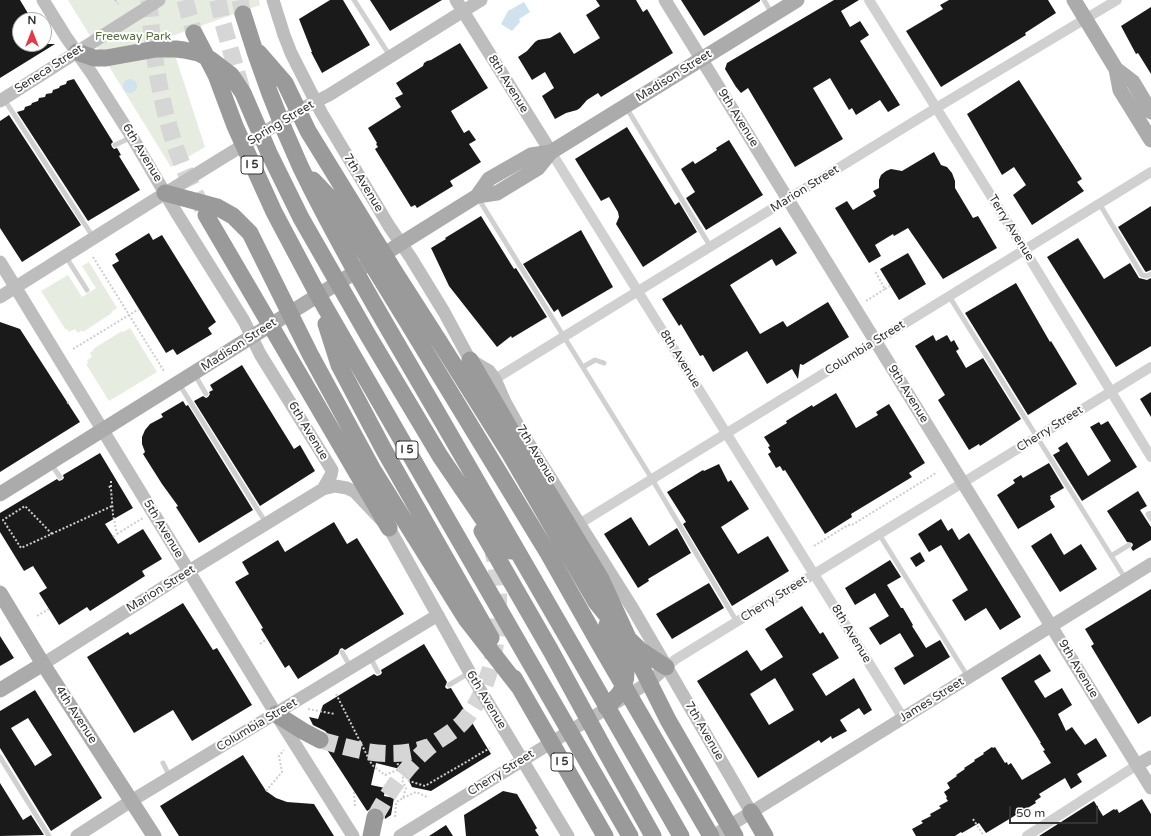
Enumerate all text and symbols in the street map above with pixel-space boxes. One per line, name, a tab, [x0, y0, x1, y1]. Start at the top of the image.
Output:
north arrow	[12, 12, 52, 52]
text: N	[28, 14, 36, 27]
park label: Freeway Park	[95, 30, 171, 44]
street label: Seneca Street	[12, 41, 86, 97]
street label: Madison Street	[633, 47, 715, 105]
street label: 8th Avenue	[485, 52, 531, 116]
street label: 9th Avenue	[715, 86, 761, 150]
street label: Spring Street	[245, 98, 317, 148]
street label: 6th Avenue	[119, 121, 165, 185]
street label: 7th Avenue	[340, 151, 386, 215]
road number: I 5	[241, 156, 263, 174]
street label: Marion Street	[768, 162, 842, 216]
street label: Terry Avenue	[985, 192, 1037, 264]
street label: Madison Street	[199, 315, 279, 375]
street label: Columbia Street	[822, 318, 908, 378]
street label: 8th Avenue	[657, 327, 703, 391]
street label: 9th Avenue	[885, 362, 931, 426]
street label: 6th Avenue	[285, 399, 331, 463]
street label: Cherry Street	[1014, 403, 1086, 455]
street label: 7th Avenue	[513, 422, 559, 486]
road number: I 5	[396, 441, 418, 459]
street label: 5th Avenue	[140, 497, 186, 561]
street label: Marion Street	[124, 562, 198, 616]
street label: Cherry Street	[738, 573, 810, 625]
street label: 8th Avenue	[828, 602, 874, 666]
street label: 9th Avenue	[1055, 637, 1101, 701]
street label: 6th Avenue	[463, 668, 509, 732]
street label: James Street	[897, 674, 967, 726]
street label: 4th Avenue	[52, 684, 100, 746]
street label: Columbia Street	[214, 695, 300, 755]
street label: 7th Avenue	[681, 699, 727, 763]
street label: Cherry Street	[465, 747, 537, 799]
road number: I 5	[551, 753, 573, 771]
scale bar	[1011, 798, 1100, 824]
text: 50 m	[1016, 806, 1045, 820]

